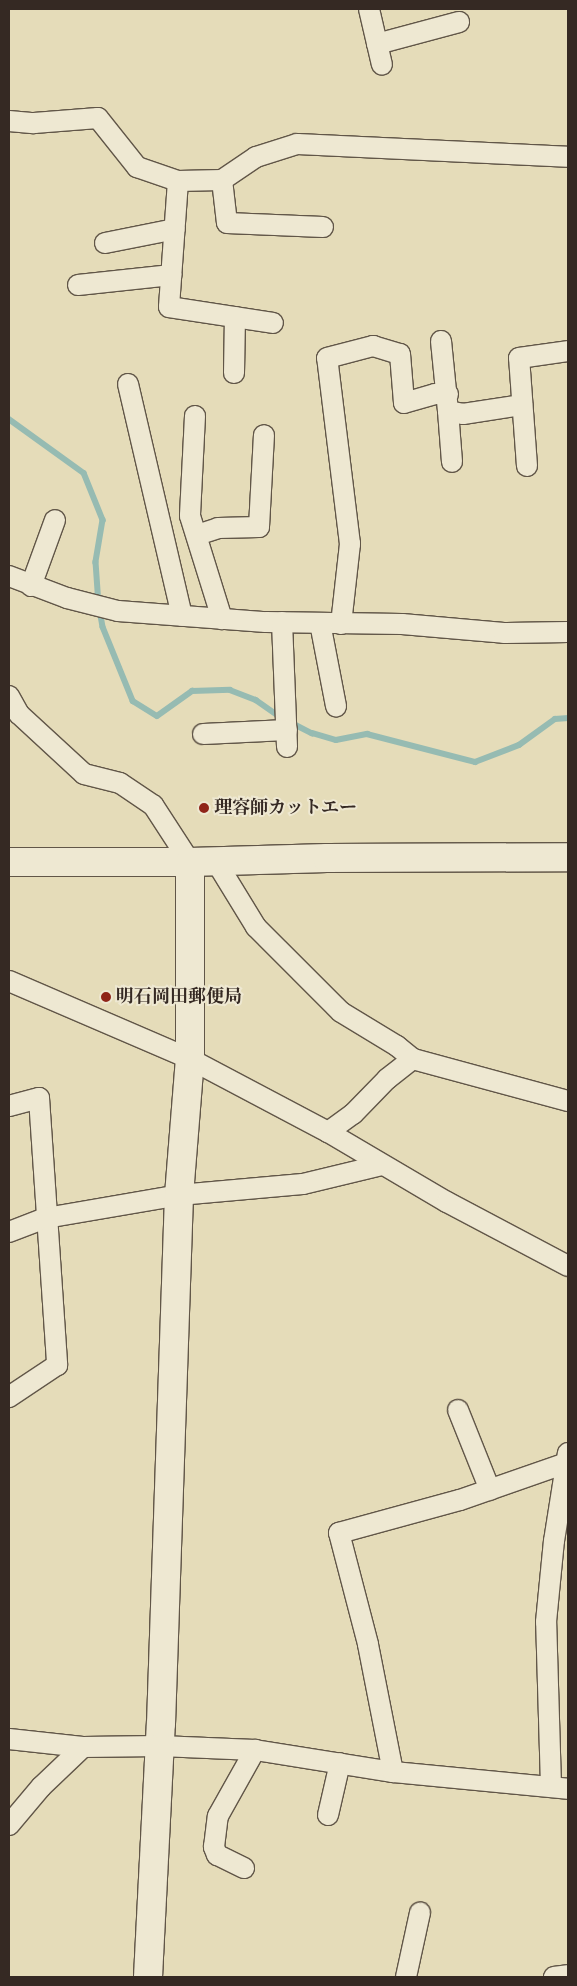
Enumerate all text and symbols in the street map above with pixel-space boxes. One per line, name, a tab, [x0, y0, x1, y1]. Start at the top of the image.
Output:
place label: 理容師カットエー	[214, 797, 358, 819]
marker: 理容師カットエー	[198, 802, 210, 814]
place label: 明石岡田郵便局	[116, 986, 242, 1008]
marker: 明石岡田郵便局	[100, 991, 112, 1003]

